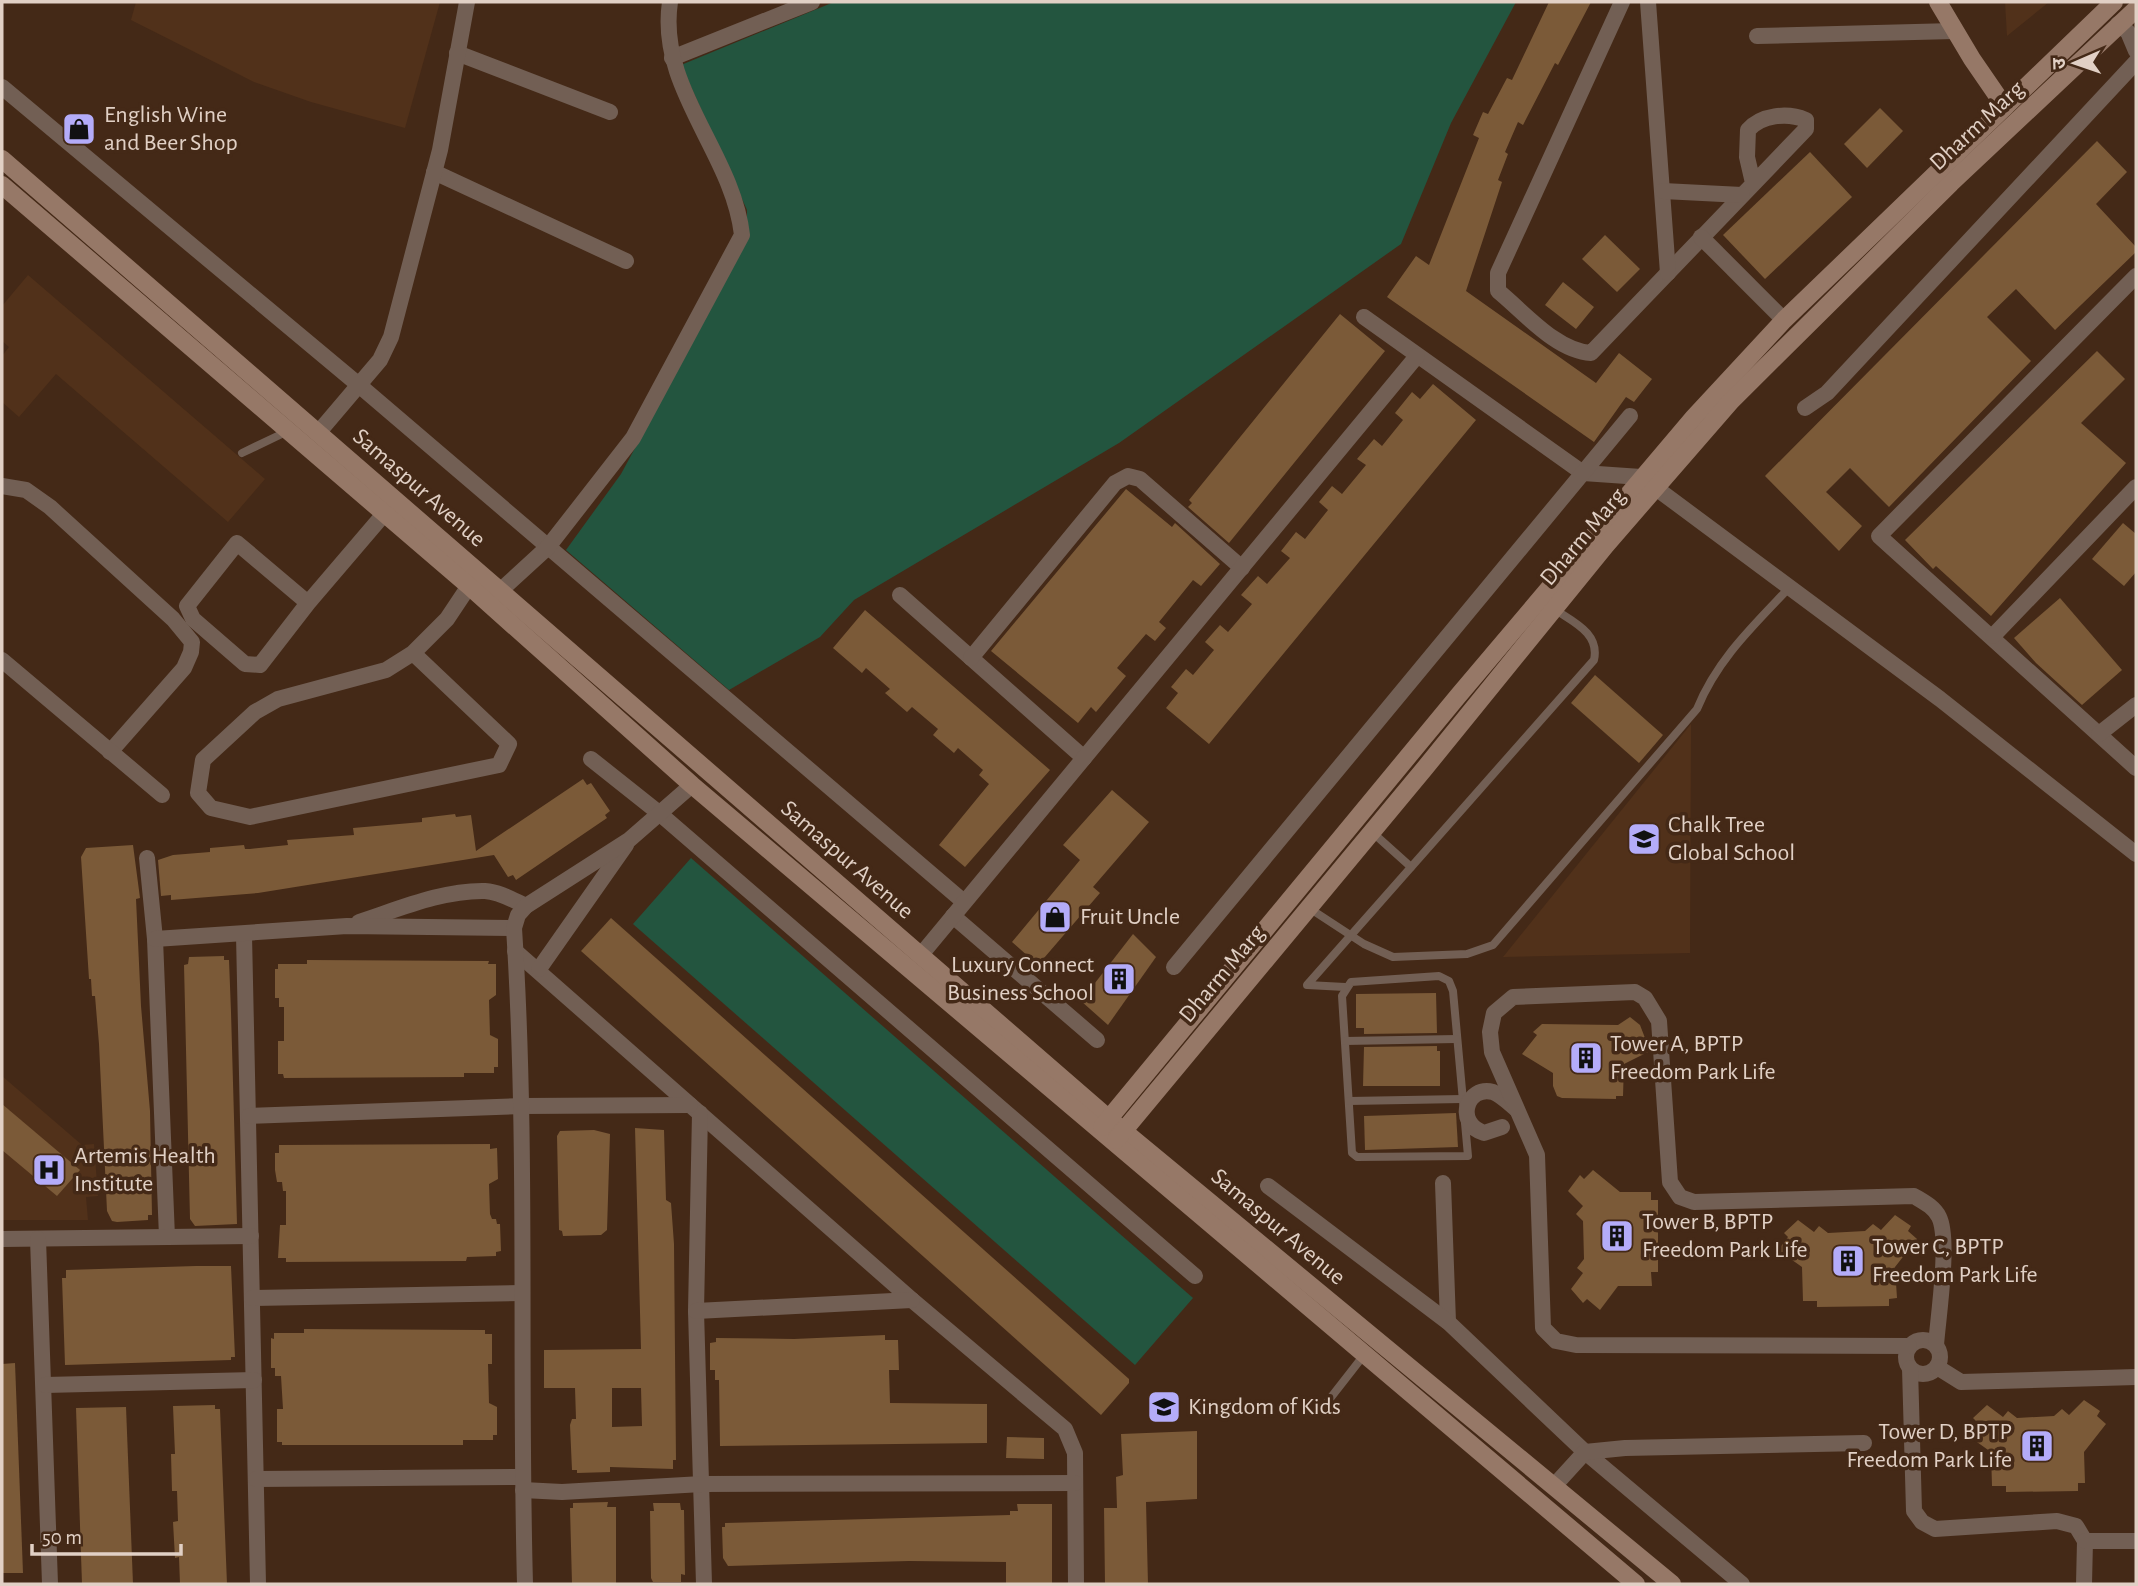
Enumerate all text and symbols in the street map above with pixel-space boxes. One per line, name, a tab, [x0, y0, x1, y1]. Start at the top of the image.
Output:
north arrow	[2040, 28, 2110, 98]
text: उ	[2050, 57, 2069, 69]
street label: Dharm Marg	[1925, 77, 2029, 175]
place label: English Wine and Beer Shop	[104, 103, 238, 155]
shop icon: English Wine and Beer Shop	[60, 110, 98, 148]
street label: Samaspur Avenue	[348, 424, 490, 552]
street label: Dharm Marg	[1536, 484, 1631, 590]
street label: Samaspur Avenue	[776, 796, 918, 924]
place label: Chalk Tree Global School	[1668, 813, 1795, 865]
school or university icon: Chalk Tree Global School	[1625, 820, 1663, 858]
shop icon: Fruit Uncle	[1036, 898, 1074, 936]
place label: Fruit Uncle	[1080, 905, 1180, 929]
street label: Dharm Marg	[1175, 921, 1270, 1027]
place label: Luxury Connect Business School	[947, 953, 1094, 1005]
building icon: Luxury Connect Business School	[1100, 960, 1138, 998]
place label: Tower A, BPTP Freedom Park Life	[1610, 1032, 1776, 1084]
building icon: Tower A, BPTP Freedom Park Life	[1567, 1039, 1605, 1077]
place label: Artemis Health Institute	[74, 1144, 216, 1196]
hospital icon: Artemis Health Institute	[30, 1151, 68, 1189]
street label: Samaspur Avenue	[1206, 1164, 1350, 1290]
place label: Tower B, BPTP Freedom Park Life	[1642, 1210, 1808, 1262]
building icon: Tower B, BPTP Freedom Park Life	[1598, 1217, 1636, 1255]
place label: Tower C, BPTP Freedom Park Life	[1872, 1235, 2038, 1287]
building icon: Tower C, BPTP Freedom Park Life	[1829, 1242, 1867, 1280]
school or university icon: Kingdom of Kids	[1145, 1388, 1183, 1426]
place label: Kingdom of Kids	[1188, 1395, 1341, 1419]
place label: Tower D, BPTP Freedom Park Life	[1846, 1420, 2012, 1472]
building icon: Tower D, BPTP Freedom Park Life	[2018, 1427, 2056, 1465]
scale bar	[32, 1512, 180, 1556]
text: 50 m	[42, 1527, 82, 1548]

